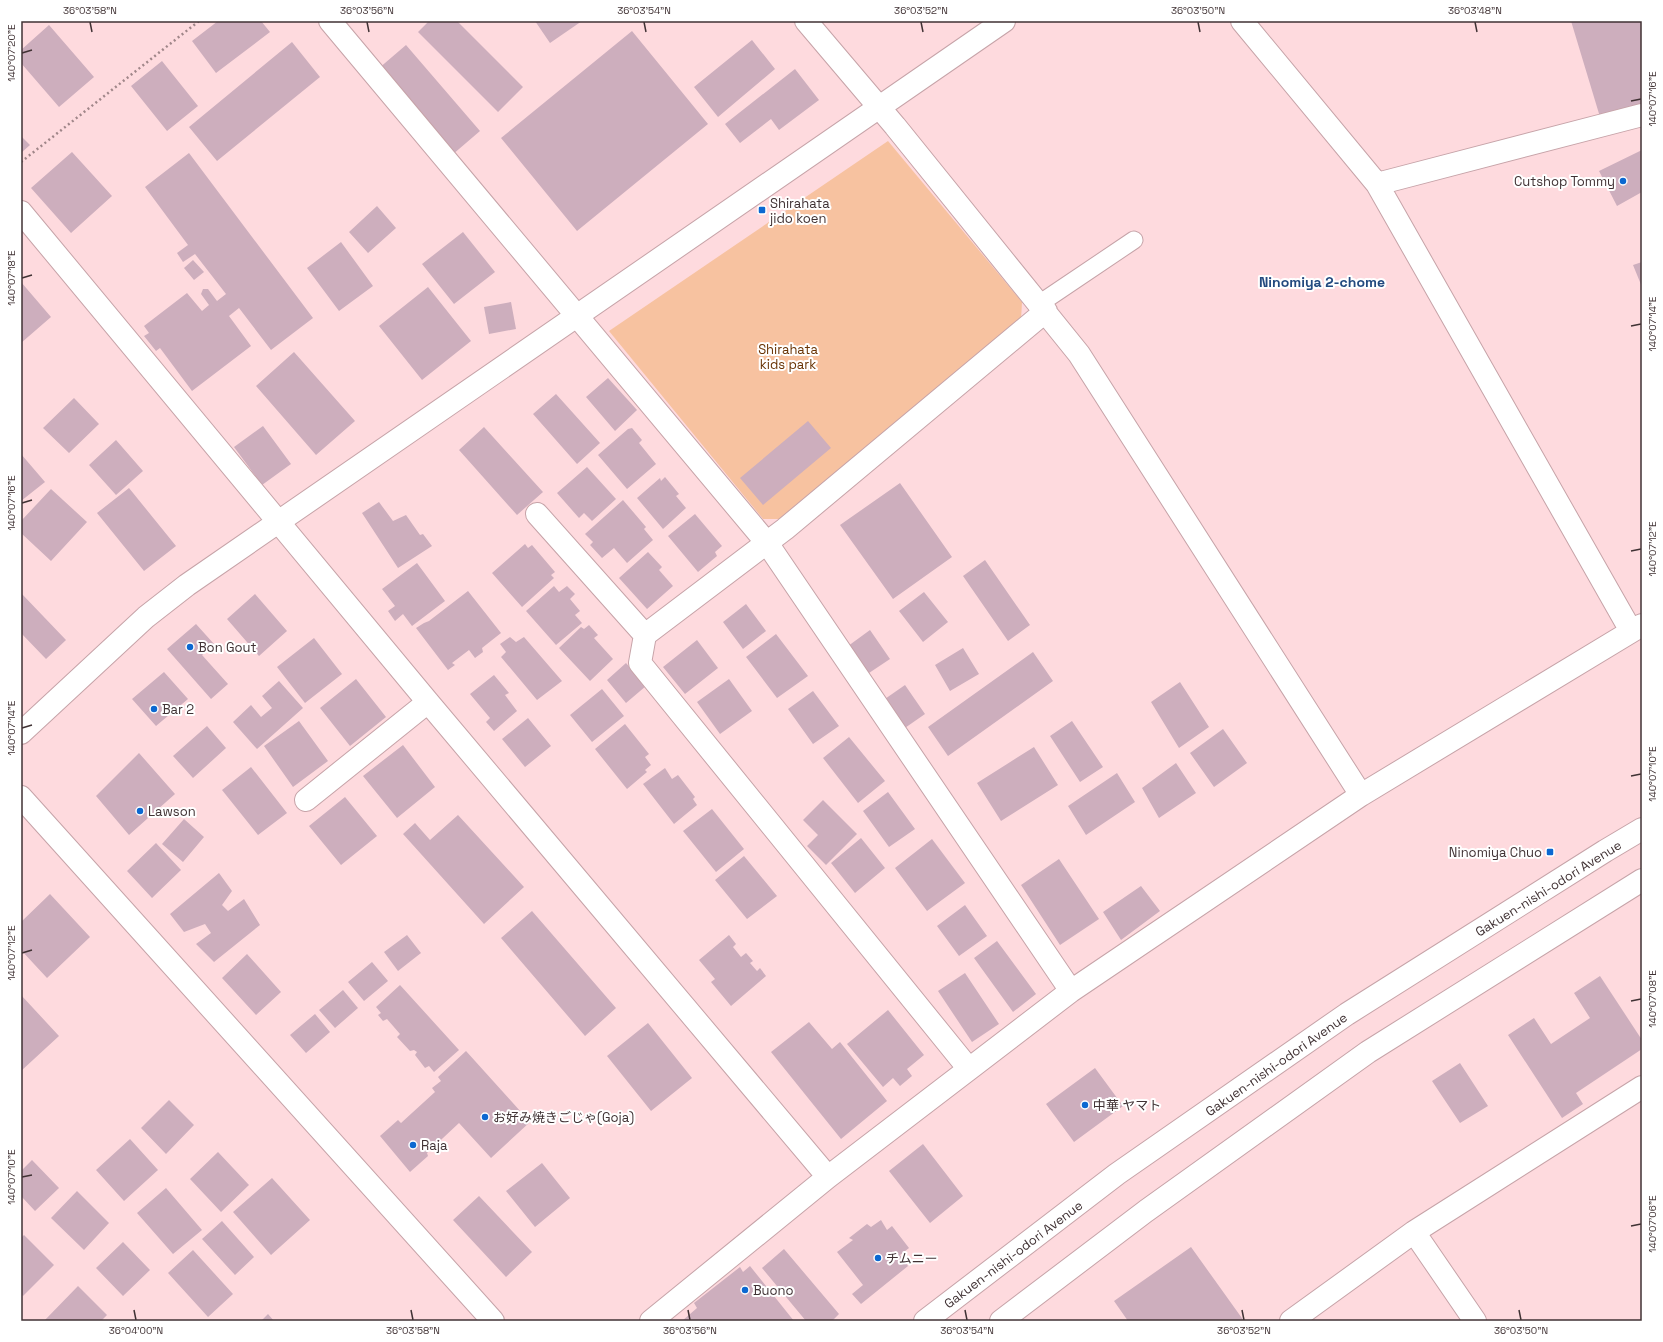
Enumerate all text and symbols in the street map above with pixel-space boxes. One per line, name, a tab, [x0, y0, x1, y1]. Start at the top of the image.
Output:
text: 36°03'58"N	[63, 4, 117, 17]
text: 36°03'56"N	[340, 4, 394, 17]
text: 36°03'54"N	[617, 4, 671, 17]
text: 36°03'52"N	[894, 4, 948, 17]
text: 36°03'50"N	[1171, 4, 1225, 17]
text: 36°03'48"N	[1448, 4, 1502, 17]
text: 140°07'20"E	[5, 24, 18, 82]
text: 140°07'16"E	[1646, 71, 1659, 127]
place label: Cutshop Tommy	[1514, 173, 1615, 190]
marker: Cutshop Tommy	[1618, 176, 1628, 186]
place label: Shirahata jido koen	[769, 195, 830, 227]
marker: Shirahata jido koen	[757, 205, 767, 215]
text: 140°07'18"E	[5, 250, 18, 306]
district label: Ninomiya 2-chome	[1259, 273, 1385, 291]
text: 140°07'14"E	[1646, 296, 1659, 351]
park label: Shirahata kids park	[758, 341, 818, 373]
text: 140°07'16"E	[5, 475, 18, 531]
text: 140°07'12"E	[1646, 521, 1659, 577]
place label: Bon Gout	[198, 639, 257, 656]
marker: Bon Gout	[185, 642, 195, 652]
text: 140°07'14"E	[5, 700, 18, 755]
place label: Bar 2	[162, 701, 194, 718]
marker: Bar 2	[149, 704, 159, 714]
text: 140°07'10"E	[1646, 746, 1659, 802]
place label: Lawson	[148, 803, 196, 820]
marker: Lawson	[135, 806, 145, 816]
street label: Gakuen-nishi-odori Avenue	[1472, 836, 1625, 940]
place label: Ninomiya Chuo	[1449, 844, 1542, 861]
marker: Ninomiya Chuo	[1545, 847, 1555, 857]
text: 140°07'12"E	[5, 925, 18, 981]
text: 140°07'08"E	[1646, 970, 1659, 1028]
street label: Gakuen-nishi-odori Avenue	[1202, 1009, 1350, 1120]
place label: 中華 ヤマト	[1093, 1097, 1161, 1114]
marker: 中華 ヤマト	[1080, 1100, 1090, 1110]
place label: お好み焼きごじゃ(Goja)	[493, 1109, 634, 1126]
marker: お好み焼きごじゃ(Goja)	[480, 1112, 490, 1122]
place label: Raja	[421, 1137, 448, 1154]
marker: Raja	[408, 1140, 418, 1150]
text: 140°07'10"E	[5, 1149, 18, 1205]
text: 140°07'06"E	[1646, 1195, 1659, 1253]
street label: Gakuen-nishi-odori Avenue	[941, 1197, 1086, 1312]
place label: チムニー	[886, 1250, 938, 1267]
marker: チムニー	[873, 1253, 883, 1263]
place label: Buono	[753, 1282, 794, 1299]
marker: Buono	[740, 1285, 750, 1295]
text: 36°04'00"N	[109, 1324, 163, 1337]
text: 36°03'58"N	[386, 1324, 440, 1337]
text: 36°03'56"N	[663, 1324, 717, 1337]
text: 36°03'54"N	[940, 1324, 994, 1337]
text: 36°03'52"N	[1217, 1324, 1271, 1337]
text: 36°03'50"N	[1494, 1324, 1548, 1337]

